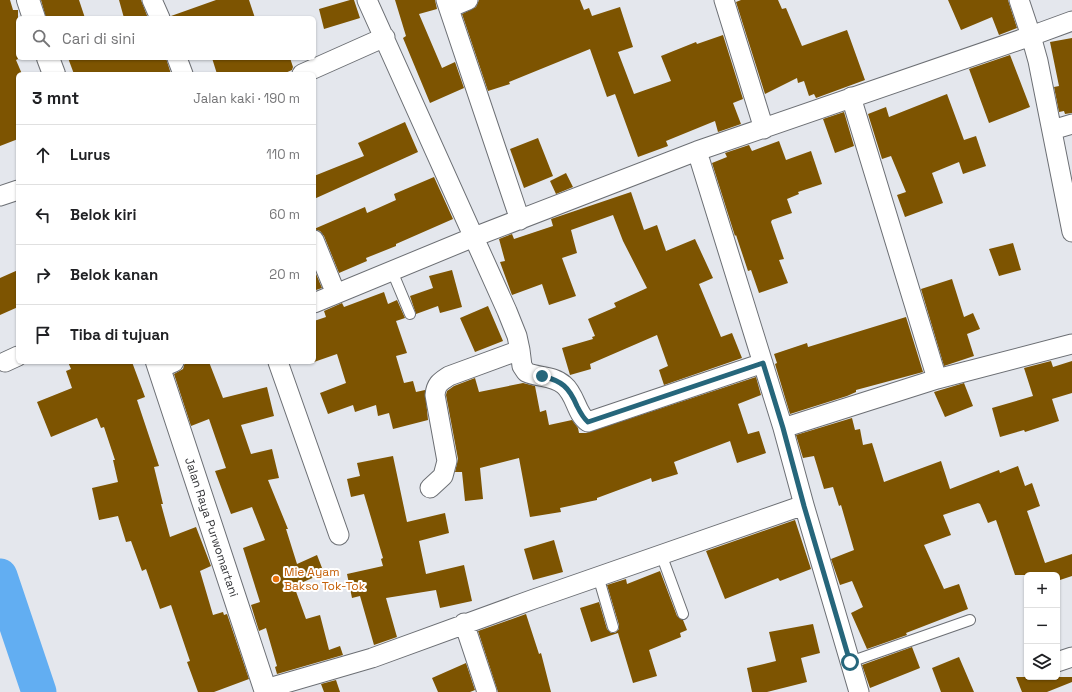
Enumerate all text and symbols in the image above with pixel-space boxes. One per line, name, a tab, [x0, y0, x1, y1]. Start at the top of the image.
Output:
search box	[16, 16, 316, 60]
icon: search	[30, 27, 52, 49]
text: Cari di sini	[62, 29, 135, 48]
text: 3 mnt	[32, 87, 79, 109]
text: Jalan kaki · 190 m	[193, 90, 300, 107]
icon: ahead	[32, 144, 54, 166]
text: Lurus	[70, 145, 110, 164]
text: 110 m	[266, 146, 300, 163]
icon: left	[32, 204, 54, 226]
text: Belok kiri	[70, 205, 136, 224]
text: 60 m	[269, 206, 300, 223]
icon: right	[32, 264, 54, 286]
text: Belok kanan	[70, 265, 158, 284]
text: 20 m	[269, 266, 300, 283]
icon: arrive	[32, 324, 54, 346]
text: Tiba di tujuan	[70, 325, 169, 344]
route end	[533, 367, 551, 385]
street label: Jalan Raya Purwomartani	[181, 455, 242, 599]
place label: Mie Ayam Bakso Tok-Tok	[284, 564, 366, 594]
map controls	[1024, 572, 1060, 680]
button: +	[1024, 572, 1060, 608]
marker: Mie Ayam Bakso Tok-Tok	[271, 574, 281, 584]
button: −	[1024, 608, 1060, 644]
button: layers	[1024, 644, 1060, 680]
route start	[841, 653, 859, 671]

